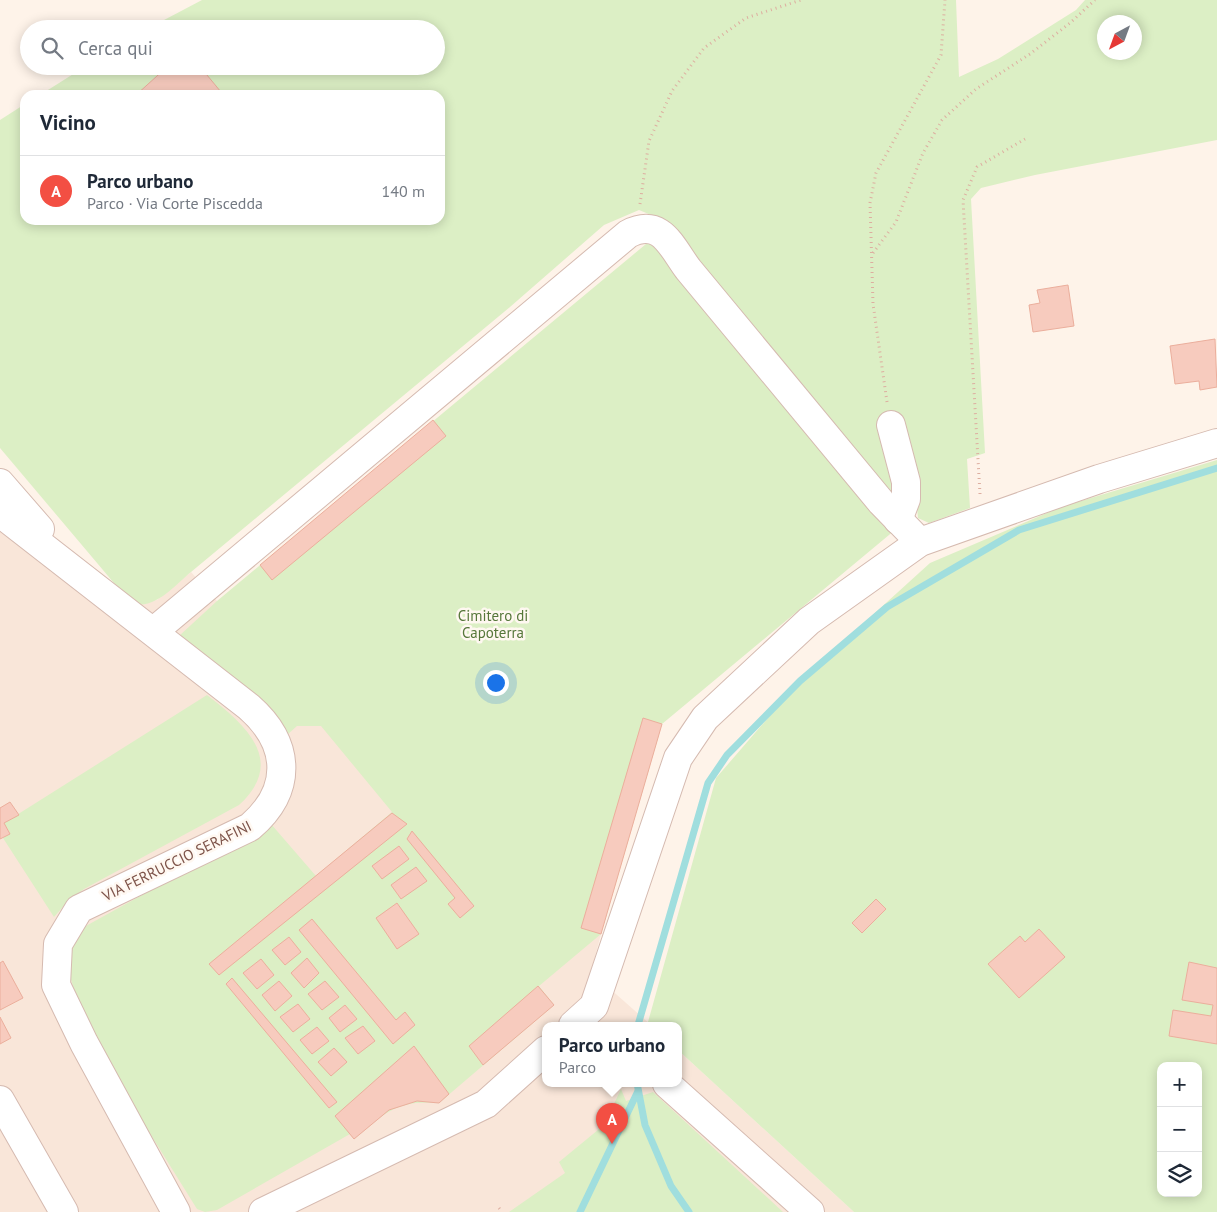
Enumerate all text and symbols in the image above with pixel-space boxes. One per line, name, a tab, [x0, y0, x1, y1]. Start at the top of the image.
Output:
north arrow	[1097, 15, 1142, 60]
search box	[20, 20, 445, 75]
icon: search	[38, 34, 66, 62]
text: Cerca qui	[78, 36, 153, 60]
text: Vicino	[40, 109, 96, 136]
text: Parco urbano	[87, 169, 193, 193]
text: A	[51, 181, 61, 201]
text: 140 m	[382, 181, 425, 201]
text: Parco · Via Corte Piscedda	[87, 193, 263, 213]
park label: Cimitero di Capoterra	[458, 606, 528, 642]
your location	[483, 670, 509, 696]
street label: VIA FERRUCCIO SERAFINI	[98, 816, 255, 905]
popup	[542, 1022, 682, 1087]
text: Parco urbano	[559, 1033, 665, 1057]
text: Parco	[559, 1057, 596, 1077]
map controls	[1157, 1062, 1202, 1197]
button: +	[1157, 1062, 1202, 1107]
pin: A	[596, 1103, 628, 1144]
button: −	[1157, 1107, 1202, 1152]
button: layers	[1157, 1152, 1202, 1197]

